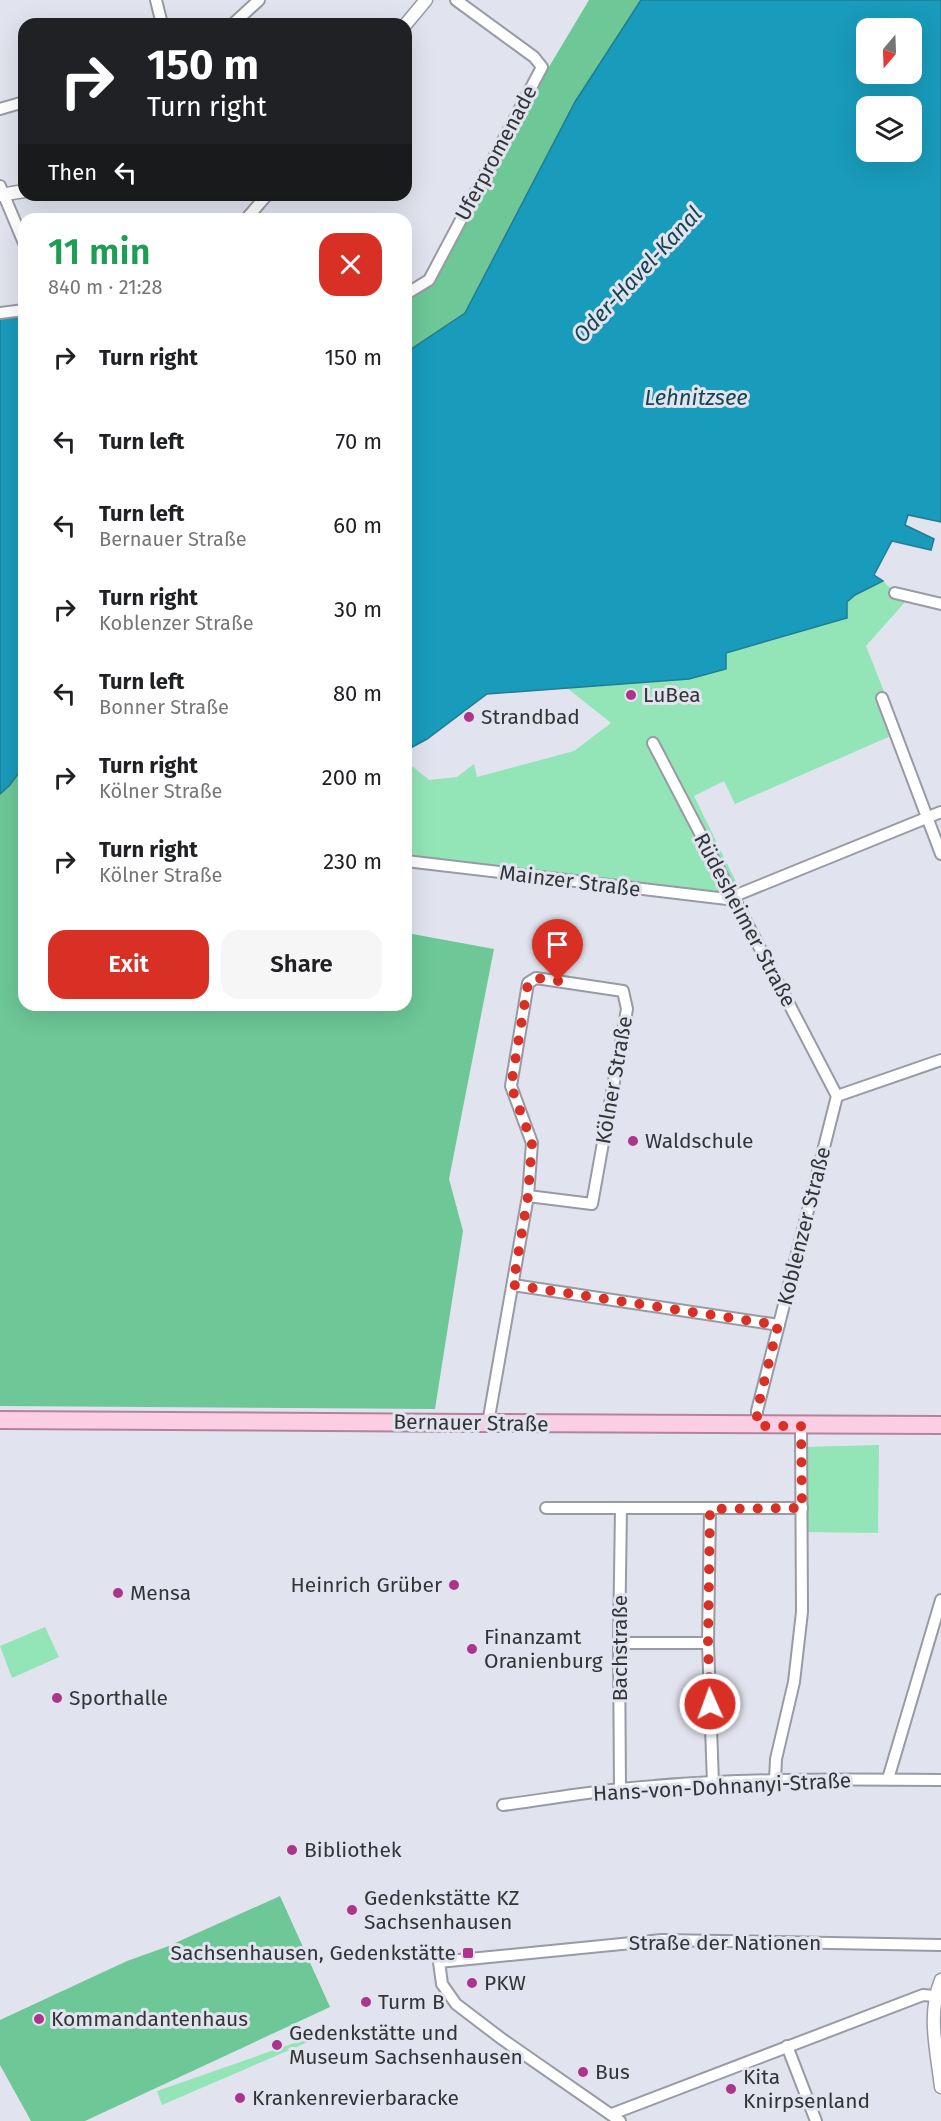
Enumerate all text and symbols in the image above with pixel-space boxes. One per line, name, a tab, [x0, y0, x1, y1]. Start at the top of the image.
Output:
north arrow	[856, 18, 922, 84]
map controls	[856, 18, 922, 162]
text: 150 m	[147, 40, 259, 90]
icon: right	[48, 42, 126, 120]
street label: Uferpromenade	[449, 81, 543, 225]
text: Turn right	[147, 91, 267, 123]
button: layers	[856, 96, 922, 162]
icon: left	[109, 156, 142, 189]
text: Then	[48, 159, 97, 186]
water label: Oder-Havel-Kanal	[567, 201, 707, 348]
text: 11 min	[48, 230, 151, 274]
button: close	[319, 233, 382, 296]
text: 840 m · 21:28	[48, 275, 162, 299]
icon: right	[48, 341, 81, 374]
text: Turn right	[99, 344, 198, 371]
text: 150 m	[324, 344, 382, 371]
water label: Lehnitzsee	[644, 384, 748, 411]
icon: left	[48, 425, 81, 458]
text: Turn left	[99, 428, 184, 455]
text: 70 m	[336, 428, 382, 455]
text: Turn left	[99, 500, 184, 527]
icon: left	[48, 509, 81, 542]
text: 60 m	[333, 512, 382, 539]
text: Bernauer Straße	[99, 527, 247, 551]
text: Turn right	[99, 584, 198, 611]
icon: right	[48, 593, 81, 626]
text: 30 m	[334, 596, 382, 623]
text: Koblenzer Straße	[99, 611, 254, 635]
text: Turn left	[99, 668, 184, 695]
icon: left	[48, 677, 81, 710]
text: 80 m	[333, 680, 382, 707]
place label: LuBea	[643, 682, 701, 708]
marker: LuBea	[624, 688, 638, 702]
text: Bonner Straße	[99, 695, 229, 719]
place label: Strandbad	[481, 704, 580, 730]
marker: Strandbad	[462, 710, 476, 724]
text: Turn right	[99, 752, 198, 779]
icon: right	[48, 761, 81, 794]
text: 200 m	[322, 764, 382, 791]
text: Kölner Straße	[99, 779, 222, 803]
street label: Rüdesheimer Straße	[688, 829, 802, 1011]
text: Turn right	[99, 836, 198, 863]
icon: right	[48, 845, 81, 878]
text: 230 m	[323, 848, 382, 875]
street label: Mainzer Straße	[498, 859, 642, 903]
text: Kölner Straße	[99, 863, 222, 887]
pin	[532, 919, 583, 981]
icon: arrive	[541, 928, 574, 961]
button: Exit	[48, 930, 209, 999]
button: Share	[221, 930, 382, 999]
street label: Kölner Straße	[590, 1014, 638, 1146]
place label: Waldschule	[645, 1128, 753, 1154]
marker: Waldschule	[626, 1134, 640, 1148]
street label: Koblenzer Straße	[772, 1144, 836, 1308]
street label: Bernauer Straße	[393, 1409, 549, 1437]
place label: Heinrich Grüber	[291, 1572, 442, 1598]
marker: Heinrich Grüber	[447, 1578, 461, 1592]
place label: Mensa	[130, 1580, 191, 1606]
marker: Mensa	[111, 1586, 125, 1600]
street label: Bachstraße	[607, 1595, 633, 1701]
place label: Finanzamt Oranienburg	[484, 1624, 603, 1674]
marker: Finanzamt Oranienburg	[465, 1642, 479, 1656]
position arrow	[678, 1672, 742, 1736]
place label: Sporthalle	[69, 1685, 168, 1711]
marker: Sporthalle	[50, 1691, 64, 1705]
street label: Hans-von-Dohnanyi-Straße	[592, 1767, 852, 1807]
place label: Bibliothek	[304, 1837, 402, 1863]
marker: Bibliothek	[285, 1843, 299, 1857]
place label: Gedenkstätte KZ Sachsenhausen	[364, 1885, 520, 1935]
marker: Gedenkstätte KZ Sachsenhausen	[345, 1903, 359, 1917]
street label: Straße der Nationen	[629, 1930, 821, 1956]
place label: Sachsenhausen, Gedenkstätte	[171, 1940, 456, 1966]
marker: Sachsenhausen, Gedenkstätte	[461, 1946, 475, 1960]
place label: PKW	[484, 1970, 526, 1996]
marker: PKW	[465, 1976, 479, 1990]
place label: Turm B	[378, 1989, 445, 2015]
marker: Turm B	[359, 1995, 373, 2009]
place label: Kommandantenhaus	[51, 2006, 248, 2032]
marker: Kommandantenhaus	[32, 2012, 46, 2026]
place label: Gedenkstätte und Museum Sachsenhausen	[289, 2020, 523, 2070]
marker: Gedenkstätte und Museum Sachsenhausen	[270, 2038, 284, 2052]
place label: Bus	[595, 2059, 630, 2085]
place label: Kita Knirpsenland	[743, 2064, 870, 2114]
marker: Bus	[576, 2065, 590, 2079]
marker: Kita Knirpsenland	[724, 2082, 738, 2096]
place label: Krankenrevierbaracke	[252, 2085, 459, 2111]
marker: Krankenrevierbaracke	[233, 2091, 247, 2105]

